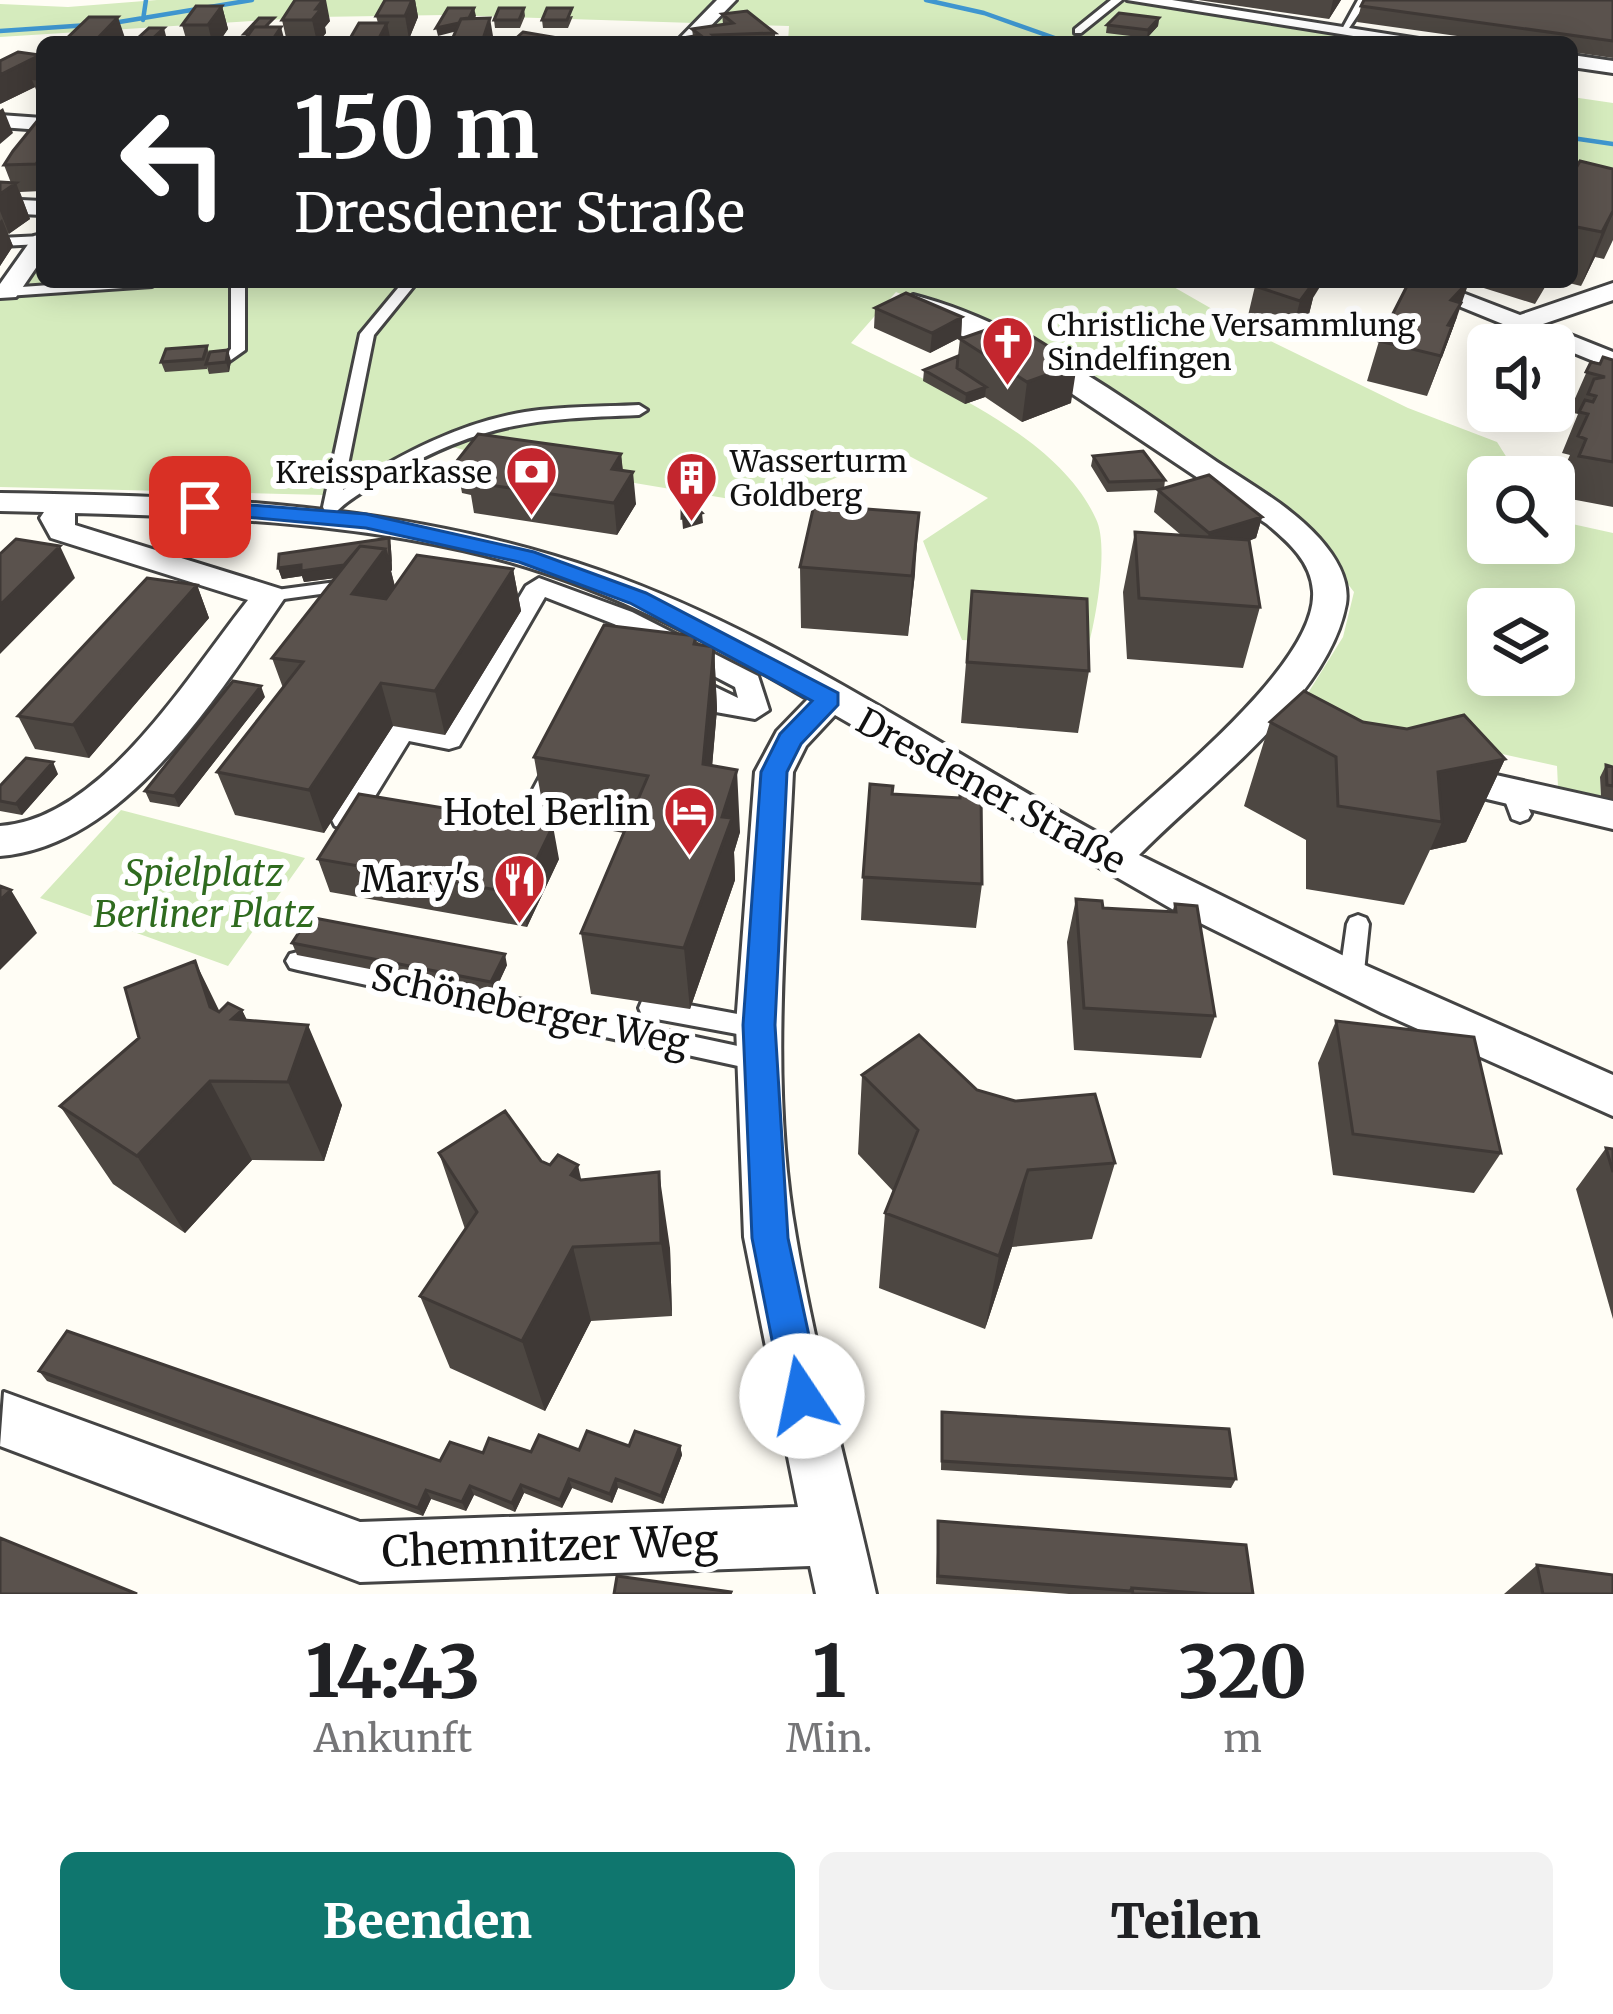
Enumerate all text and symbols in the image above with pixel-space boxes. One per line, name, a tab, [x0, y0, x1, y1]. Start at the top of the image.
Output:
text: 150 m	[294, 75, 539, 181]
icon: left	[96, 84, 252, 240]
text: Dresdener Straße	[294, 179, 745, 247]
place label: Christliche Versammlung Sindelfingen	[1047, 306, 1415, 378]
church icon: Christliche Versammlung Sindelfingen	[980, 314, 1036, 388]
map controls	[1467, 324, 1575, 696]
button: sound	[1467, 324, 1575, 432]
place label: Wasserturm Goldberg	[729, 442, 907, 514]
bank icon: Kreissparkasse	[503, 444, 559, 518]
building icon: Wasserturm Goldberg	[663, 450, 719, 524]
place label: Kreissparkasse	[275, 453, 492, 491]
pin	[149, 456, 251, 558]
button: search	[1467, 456, 1575, 564]
icon: arrive	[167, 474, 233, 540]
button: layers	[1467, 588, 1575, 696]
street label: Dresdener Straße	[849, 698, 1133, 884]
hotel icon: Hotel Berlin	[661, 784, 717, 858]
place label: Hotel Berlin	[443, 790, 650, 835]
park label: Spielplatz Berliner Platz	[93, 851, 315, 937]
restaurant icon: Mary's	[491, 851, 547, 925]
place label: Mary's	[361, 857, 480, 902]
street label: Schöneberger Weg	[367, 954, 693, 1066]
position arrow	[739, 1333, 865, 1459]
street label: Chemnitzer Weg	[381, 1514, 719, 1579]
text: 14:43	[306, 1626, 480, 1717]
text: 1	[812, 1626, 846, 1717]
text: 320	[1178, 1626, 1307, 1717]
text: Ankunft	[314, 1714, 472, 1763]
text: Min.	[786, 1714, 872, 1763]
text: m	[1223, 1714, 1262, 1763]
button: Beenden	[60, 1852, 795, 1990]
button: Teilen	[819, 1852, 1553, 1990]

